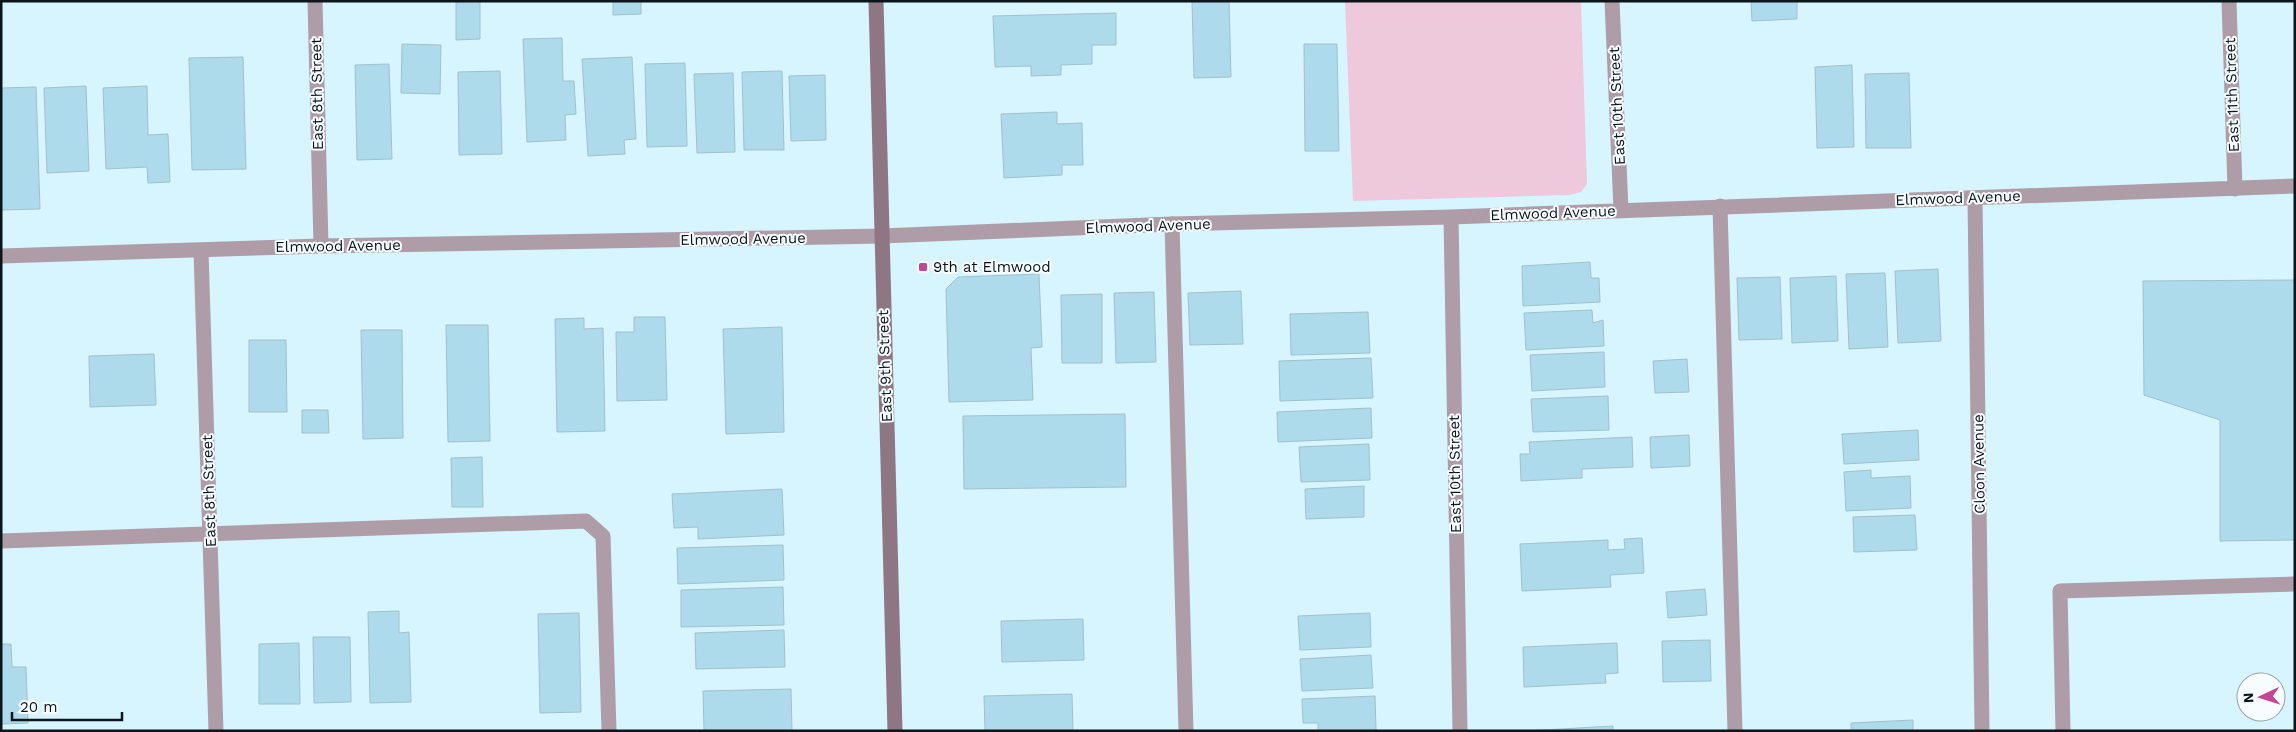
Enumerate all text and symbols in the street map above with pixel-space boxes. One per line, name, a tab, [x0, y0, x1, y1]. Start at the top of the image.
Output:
street label: East 8th Street	[307, 37, 327, 150]
street label: East 11th Street	[2221, 37, 2243, 153]
street label: East 10th Street	[1605, 46, 1629, 165]
street label: Elmwood Avenue	[1895, 187, 2021, 209]
street label: Elmwood Avenue	[1490, 202, 1616, 224]
street label: Elmwood Avenue	[1085, 215, 1211, 237]
street label: Elmwood Avenue	[680, 229, 806, 249]
street label: Elmwood Avenue	[275, 236, 401, 256]
place label: 9th at Elmwood	[933, 258, 1051, 276]
marker: 9th at Elmwood	[917, 261, 929, 273]
street label: East 9th Street	[874, 309, 896, 423]
street label: East 10th Street	[1445, 414, 1465, 533]
street label: Cloon Avenue	[1969, 414, 1989, 514]
street label: East 8th Street	[198, 434, 220, 548]
north arrow	[2236, 672, 2286, 722]
scale bar	[12, 690, 122, 722]
text: N	[2240, 692, 2256, 704]
text: 20 m	[20, 698, 58, 716]

